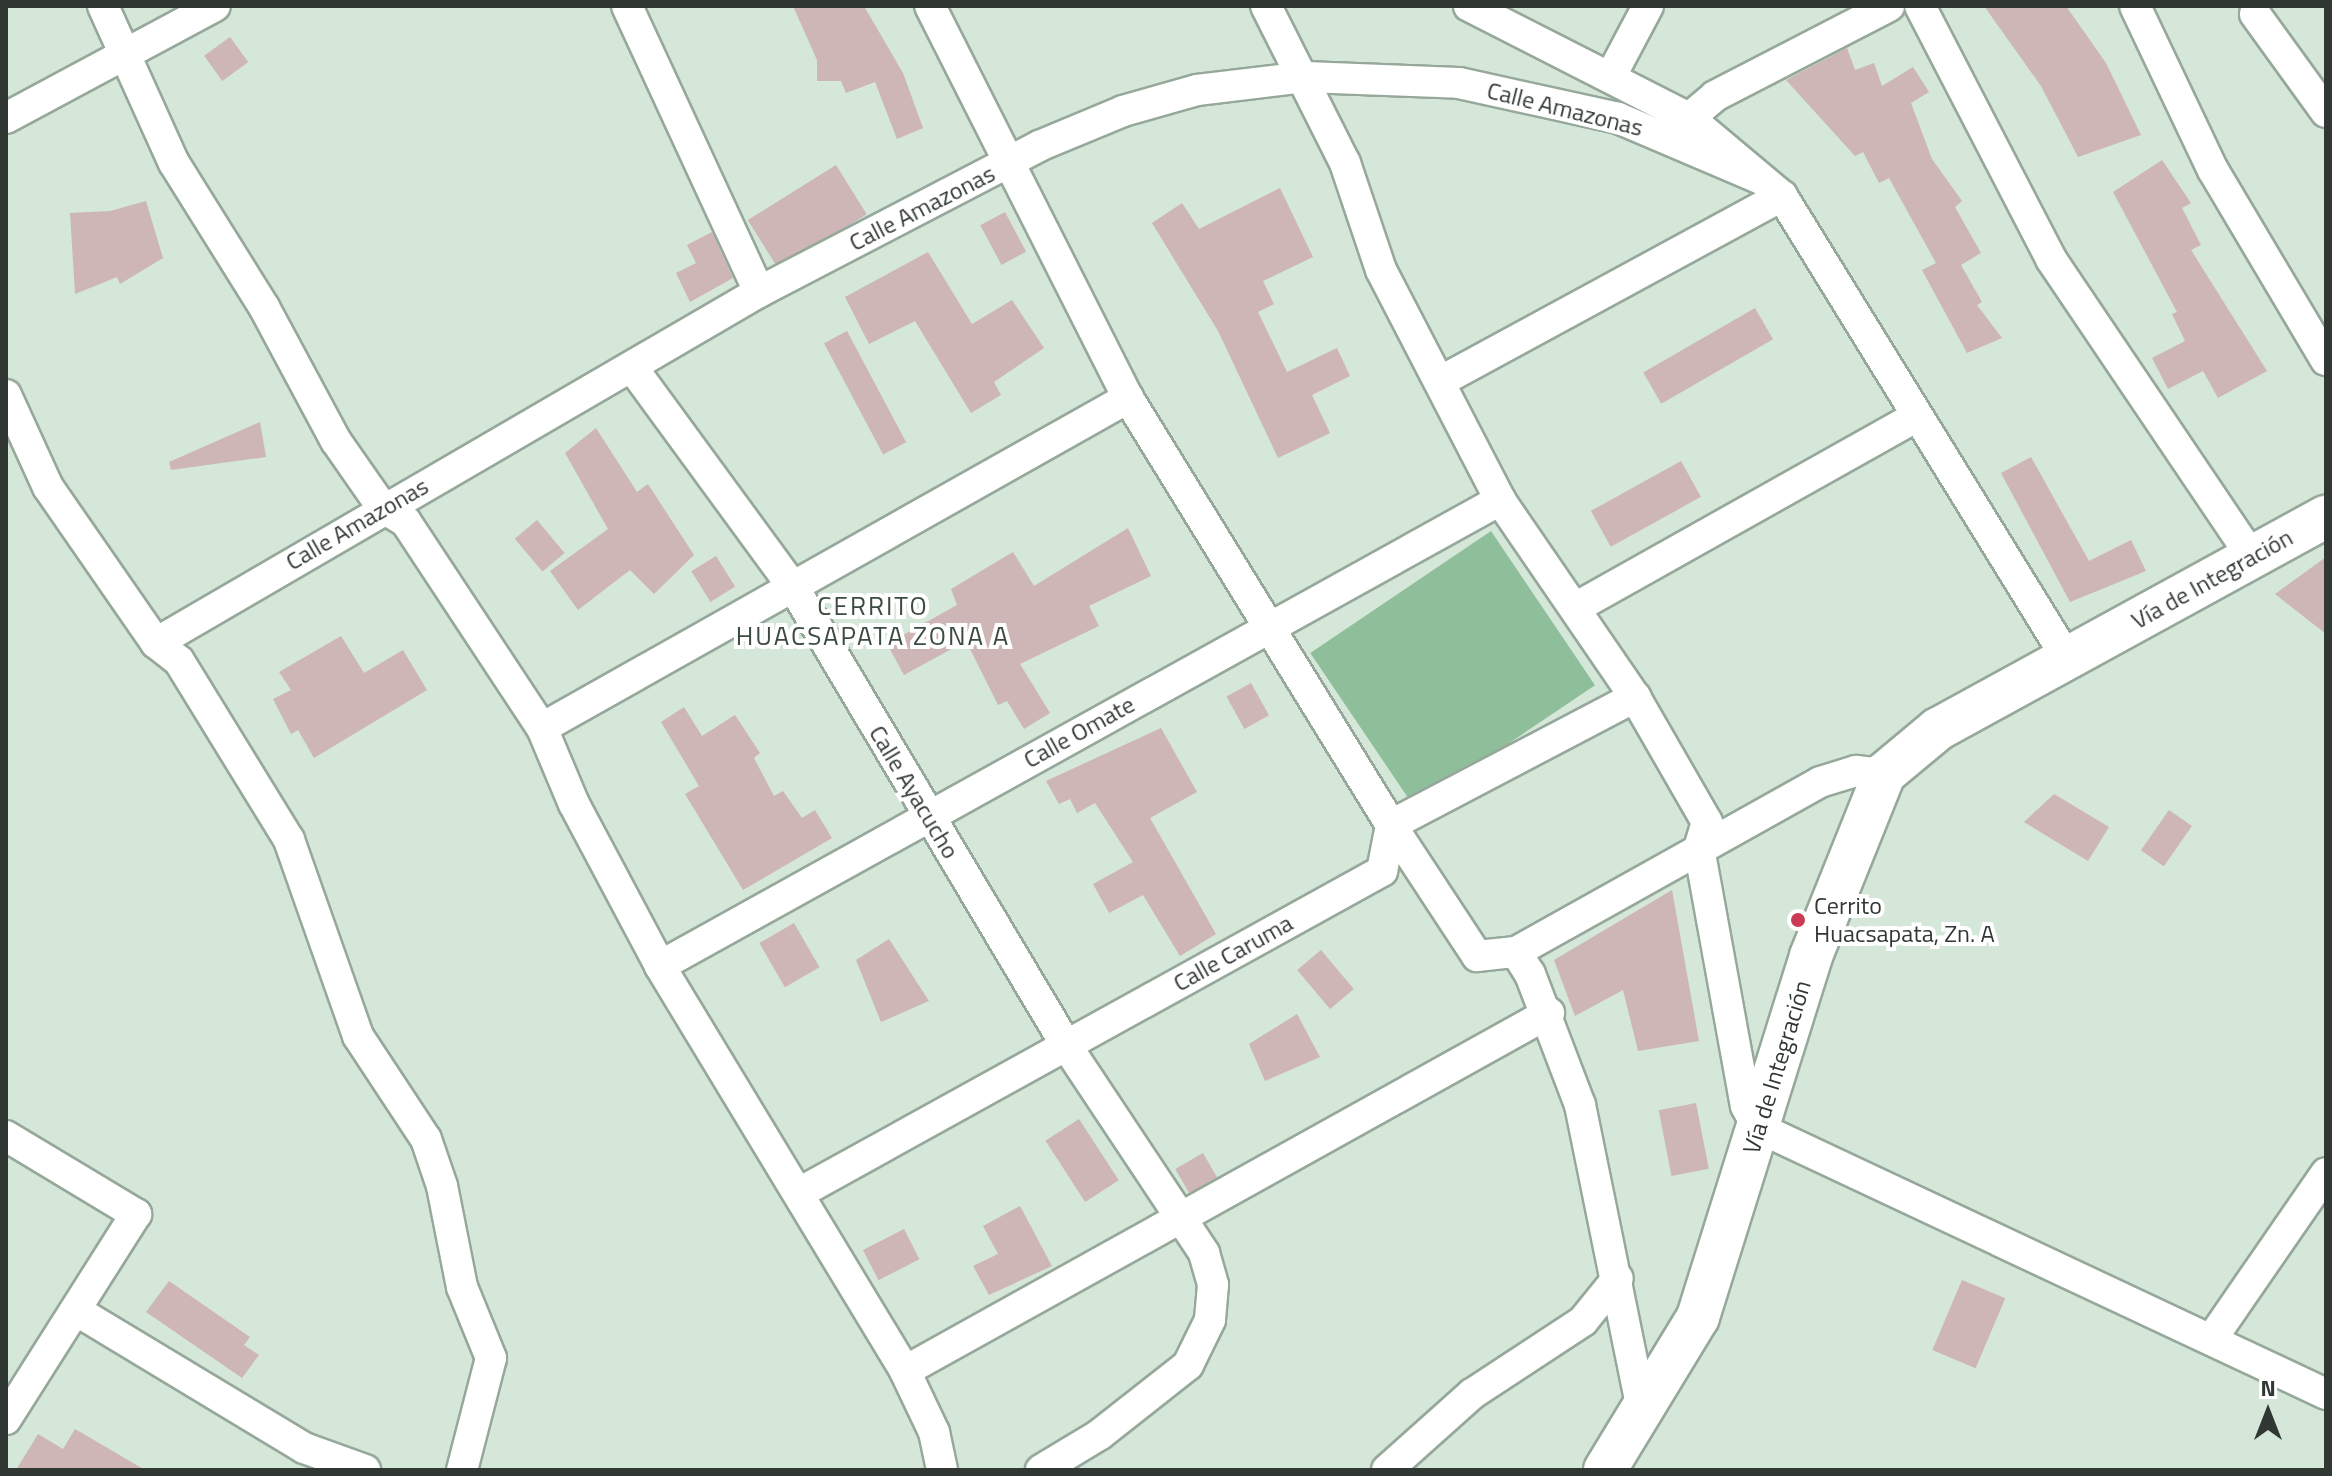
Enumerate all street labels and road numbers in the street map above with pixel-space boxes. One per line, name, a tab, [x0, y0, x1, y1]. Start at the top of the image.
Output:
street label: Calle Amazonas	[1484, 76, 1646, 142]
street label: Calle Amazonas	[844, 159, 1000, 257]
street label: Calle Amazonas	[281, 472, 433, 576]
street label: Vía de Integración	[2126, 523, 2298, 635]
street label: Calle Omate	[1019, 690, 1139, 774]
street label: Calle Ayacucho	[863, 720, 965, 864]
street label: Calle Caruma	[1168, 908, 1298, 998]
street label: Vía de Integración	[1737, 977, 1817, 1157]

